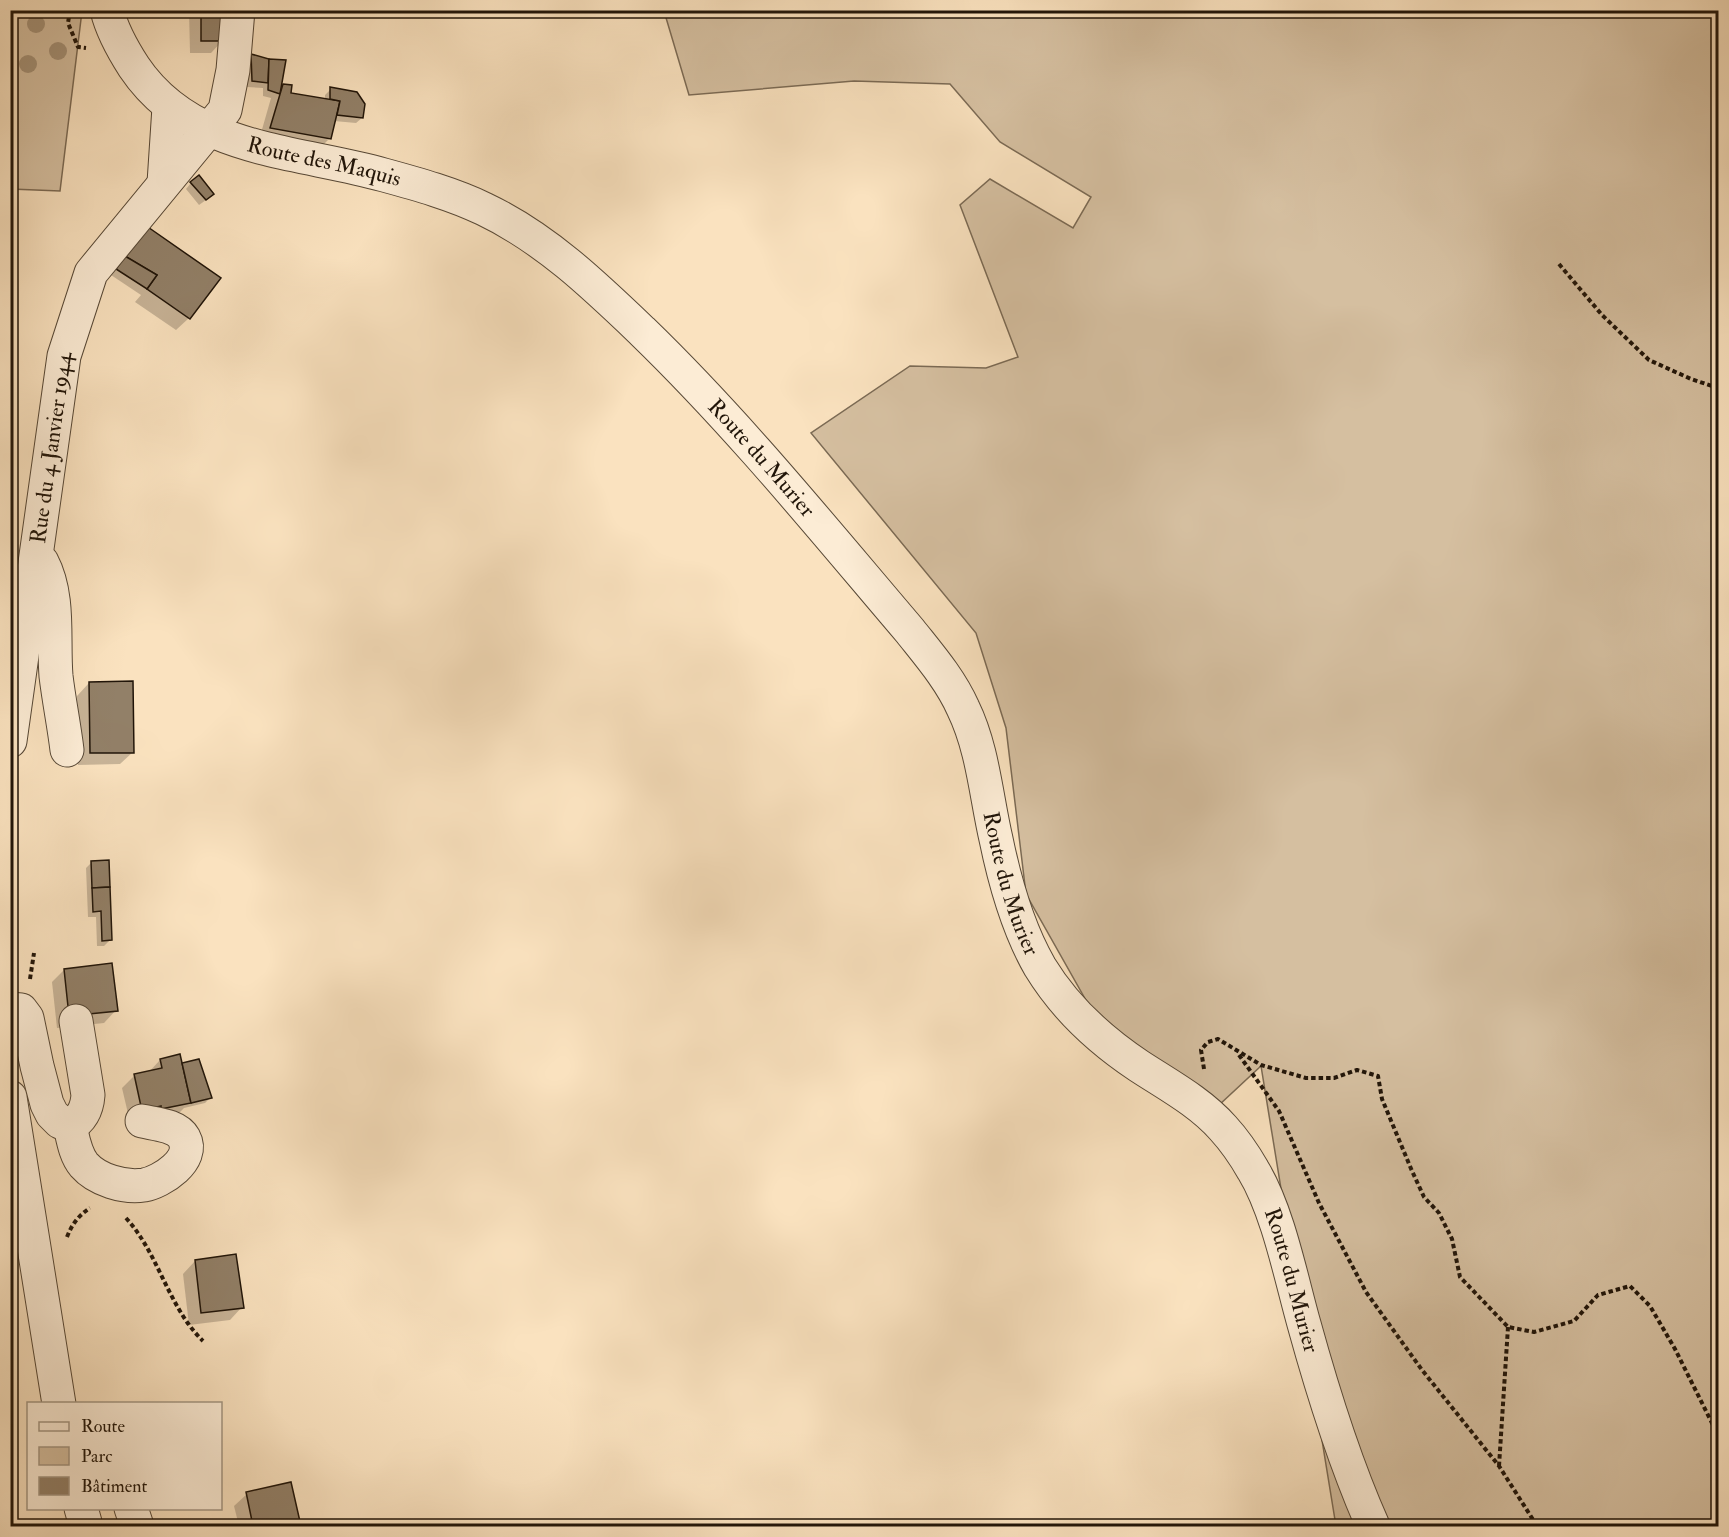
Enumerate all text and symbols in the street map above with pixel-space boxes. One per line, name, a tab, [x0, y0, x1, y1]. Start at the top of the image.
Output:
street label: Route des Maquis	[244, 130, 404, 193]
street label: Rue du 4 Janvier 1944	[24, 349, 79, 545]
street label: Route du Murier	[702, 393, 822, 524]
street label: Route du Murier	[977, 809, 1046, 961]
street label: Route du Murier	[1258, 1204, 1326, 1357]
legend	[27, 1402, 222, 1510]
text: Route	[81, 1415, 125, 1438]
text: Parc	[81, 1445, 112, 1468]
text: Bâtiment	[81, 1475, 147, 1498]

